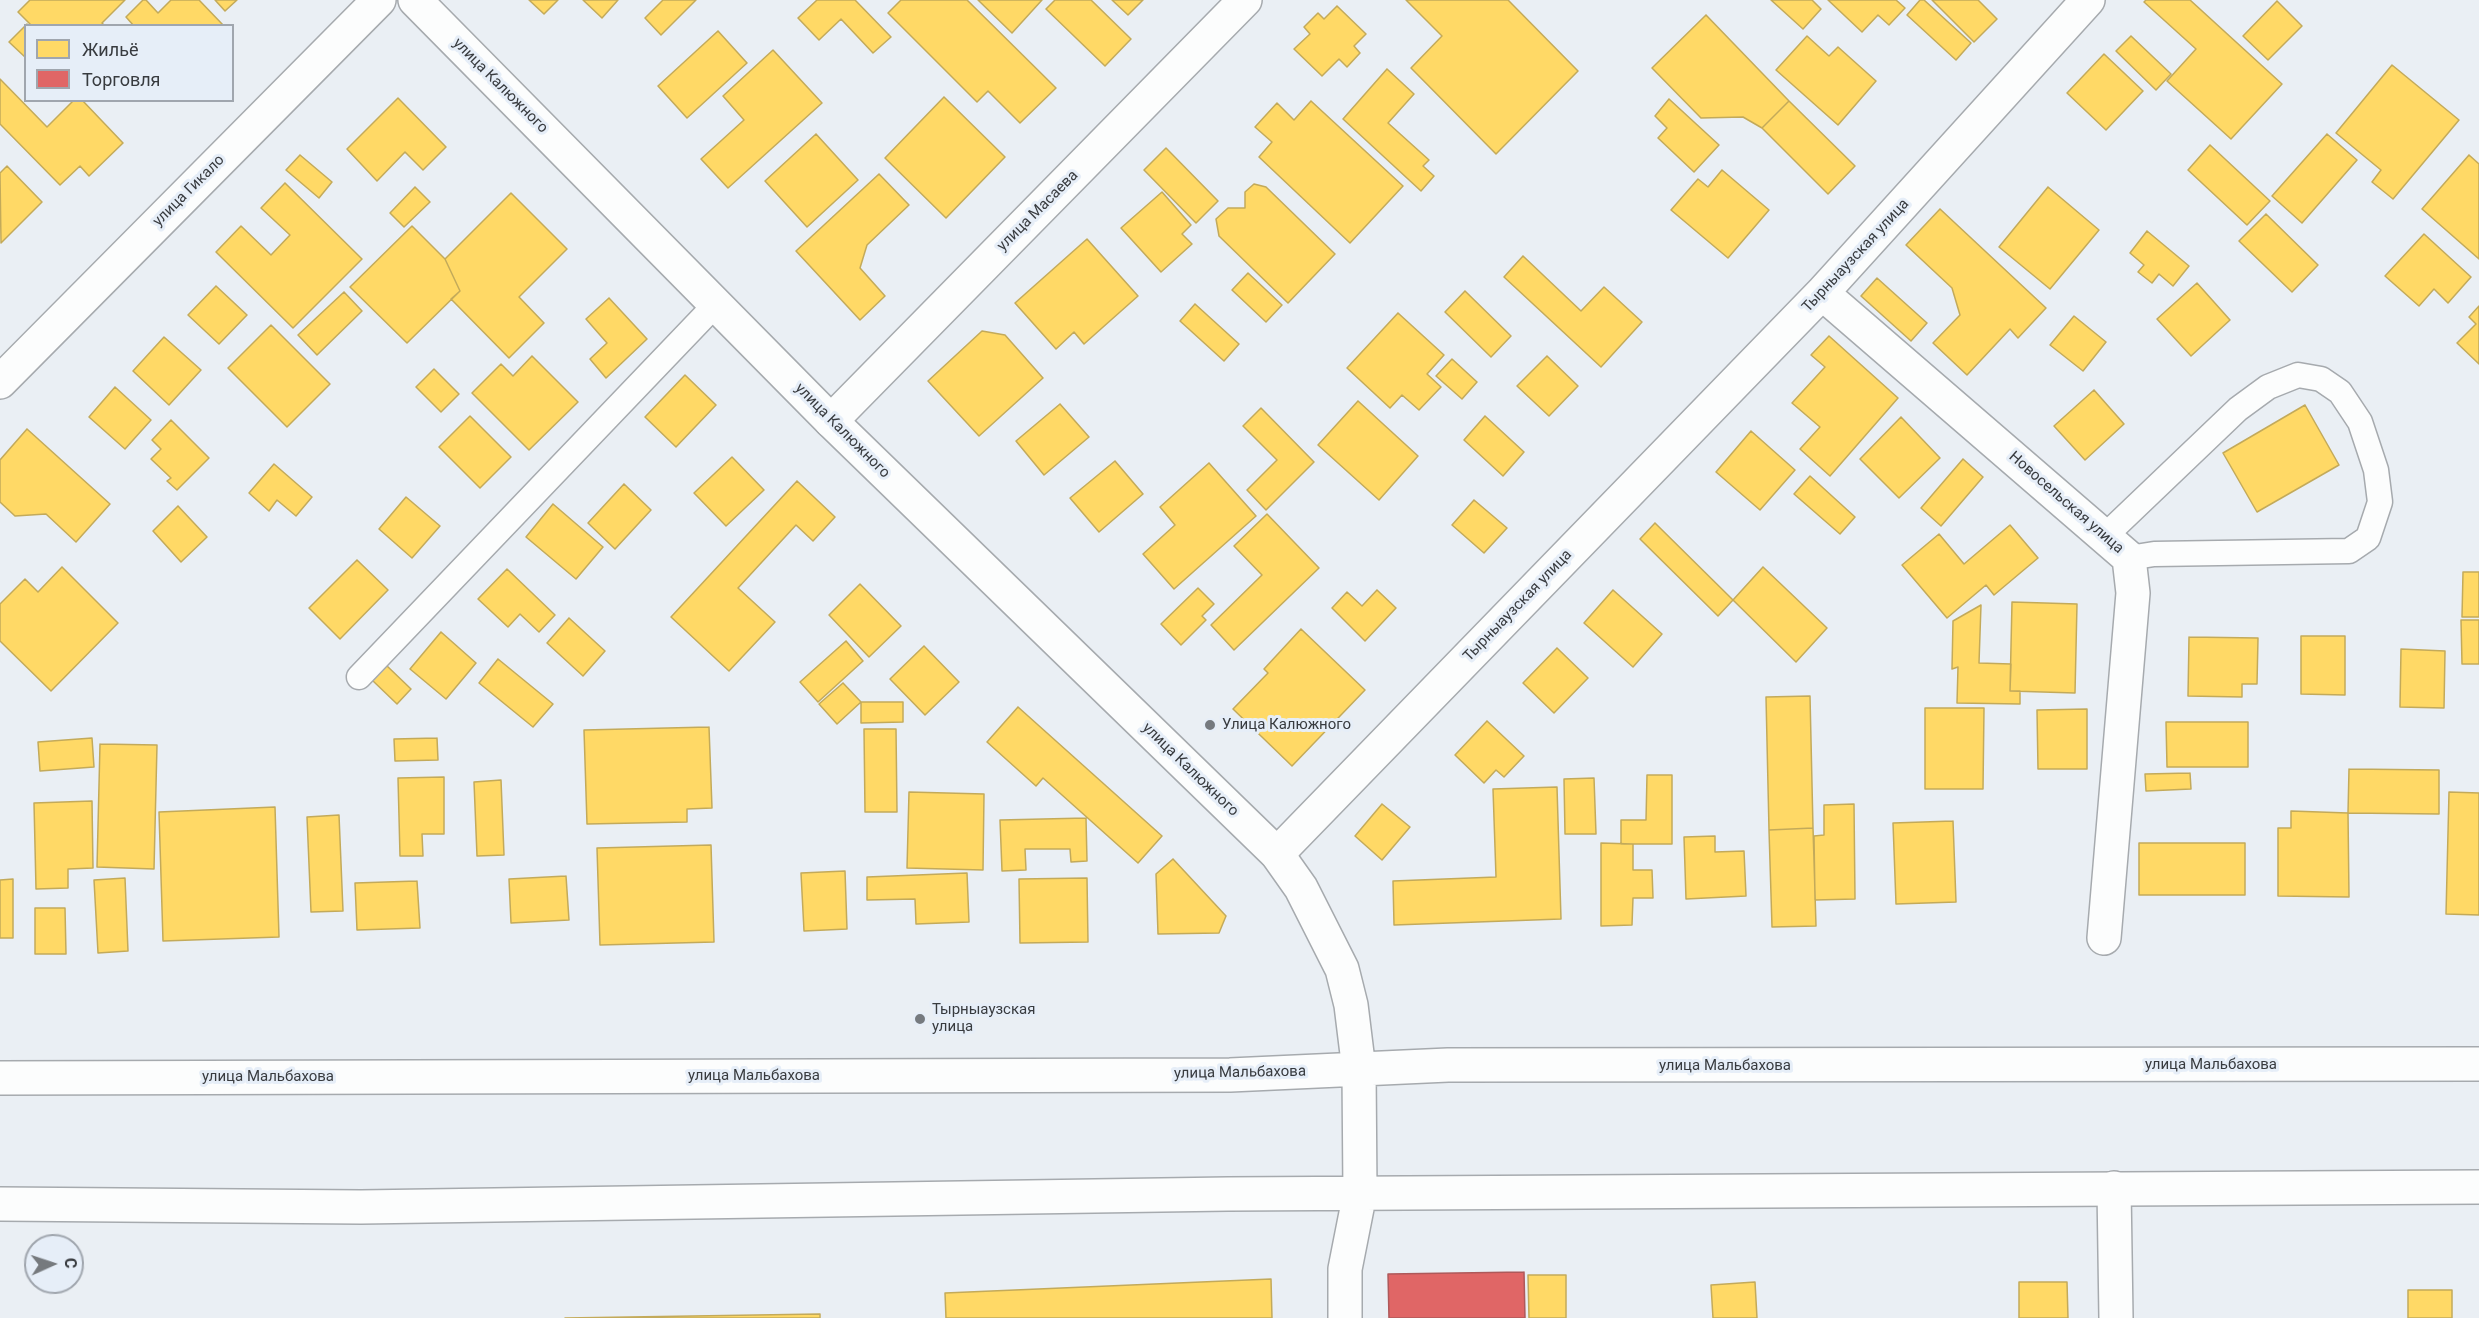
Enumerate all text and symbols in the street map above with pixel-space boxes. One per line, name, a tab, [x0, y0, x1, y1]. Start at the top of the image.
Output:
legend	[24, 24, 234, 102]
street label: улица Калюжного	[449, 35, 551, 137]
text: Жильё	[82, 39, 138, 60]
text: Торговля	[82, 69, 160, 90]
street label: улица Гикало	[149, 151, 229, 231]
street label: улица Масаева	[994, 167, 1082, 255]
street label: Тырныаузская улица	[1799, 196, 1913, 316]
street label: улица Калюжного	[791, 380, 893, 482]
street label: Новосельская улица	[2005, 448, 2127, 558]
street label: Тырныаузская улица	[1460, 546, 1576, 666]
place label: Улица Калюжного	[1222, 716, 1351, 734]
marker: Улица Калюжного	[1203, 718, 1217, 732]
street label: улица Калюжного	[1138, 719, 1242, 821]
place label: Тырныаузская улица	[932, 1001, 1035, 1036]
marker: Тырныаузская улица	[913, 1012, 927, 1026]
street label: улица Мальбахова	[2145, 1056, 2277, 1074]
street label: улица Мальбахова	[1659, 1057, 1791, 1075]
street label: улица Мальбахова	[1174, 1063, 1306, 1083]
street label: улица Мальбахова	[688, 1067, 820, 1085]
street label: улица Мальбахова	[202, 1068, 334, 1086]
north arrow	[24, 1234, 84, 1294]
text: С	[61, 1257, 80, 1269]

